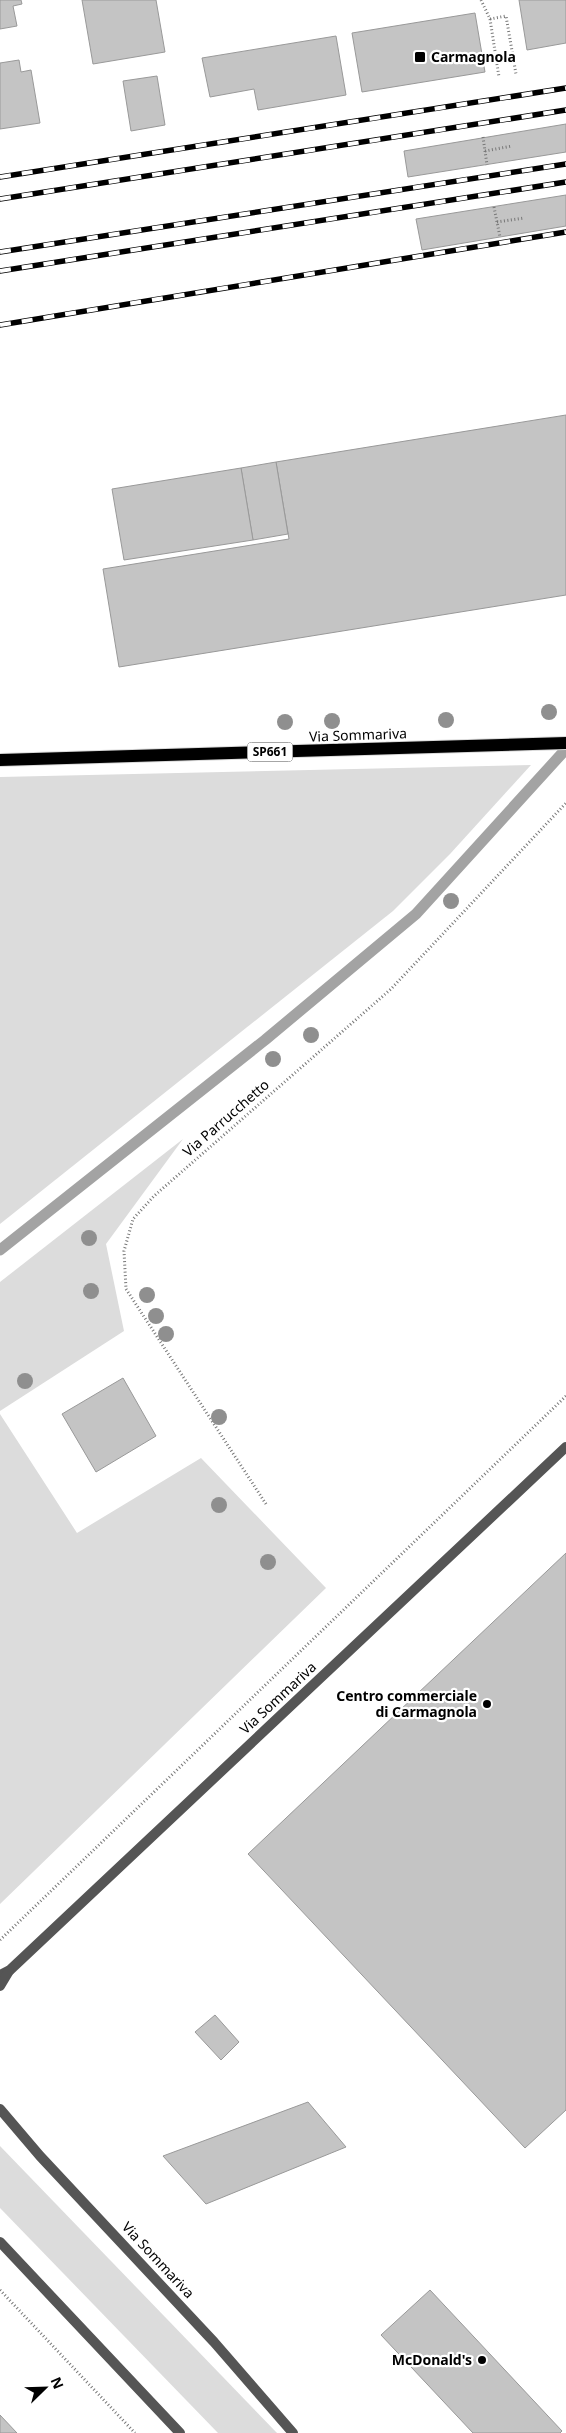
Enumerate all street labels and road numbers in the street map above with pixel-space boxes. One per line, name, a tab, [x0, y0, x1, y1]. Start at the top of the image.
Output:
street label: Via Sommariva	[309, 723, 407, 746]
road number: SP661	[248, 742, 292, 762]
street label: Via Parrucchetto	[178, 1075, 273, 1160]
street label: Via Sommariva	[235, 1657, 320, 1738]
street label: Via Sommariva	[118, 2217, 199, 2302]

